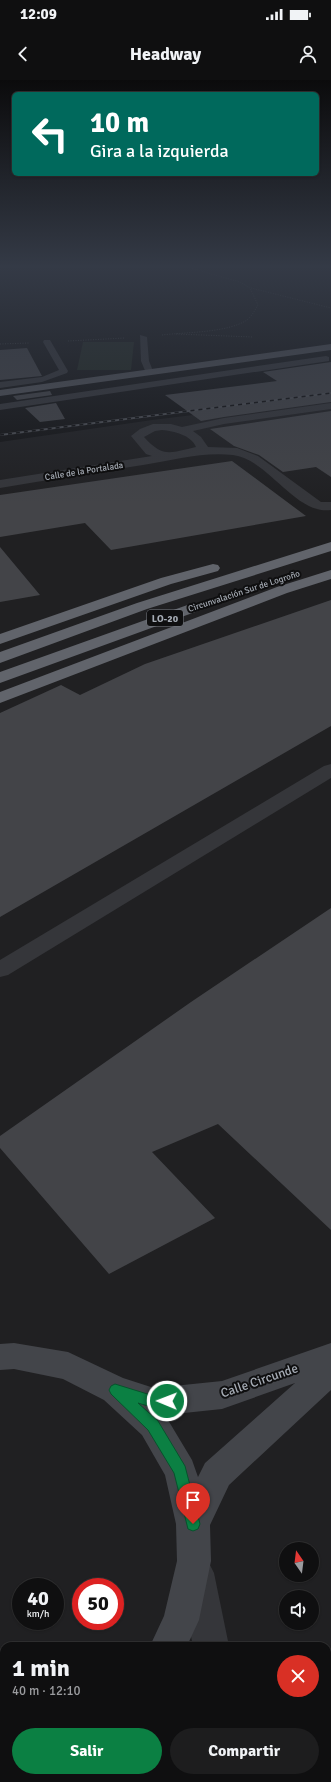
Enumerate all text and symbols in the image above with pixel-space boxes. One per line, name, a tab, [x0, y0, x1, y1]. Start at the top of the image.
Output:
text: 12:09	[20, 5, 57, 23]
icon: back	[12, 43, 34, 65]
text: Headway	[130, 43, 201, 65]
icon: person	[297, 43, 319, 65]
text: 10 m	[90, 106, 149, 140]
icon: left	[24, 108, 76, 160]
text: Gira a la izquierda	[90, 140, 229, 162]
street label: Calle de la Portalada	[44, 460, 124, 483]
street label: Circunvalación Sur de Logroño	[187, 568, 302, 615]
road number: LO-20	[147, 610, 183, 626]
street label: Calle Circunde	[219, 1360, 300, 1402]
position arrow	[146, 1380, 188, 1422]
pin	[176, 1483, 210, 1524]
icon: arrive	[182, 1489, 204, 1511]
north arrow	[279, 1542, 319, 1582]
map controls	[279, 1542, 319, 1630]
speed limit sign: 50	[72, 1578, 124, 1630]
text: 40	[27, 1586, 49, 1611]
button: sound	[279, 1590, 319, 1630]
text: km/h	[27, 1608, 49, 1620]
text: 1 min	[12, 1653, 70, 1683]
button: close	[277, 1655, 319, 1697]
text: 40 m · 12:10	[12, 1683, 81, 1699]
button: Salir	[12, 1728, 162, 1774]
button: Compartir	[170, 1728, 319, 1774]

